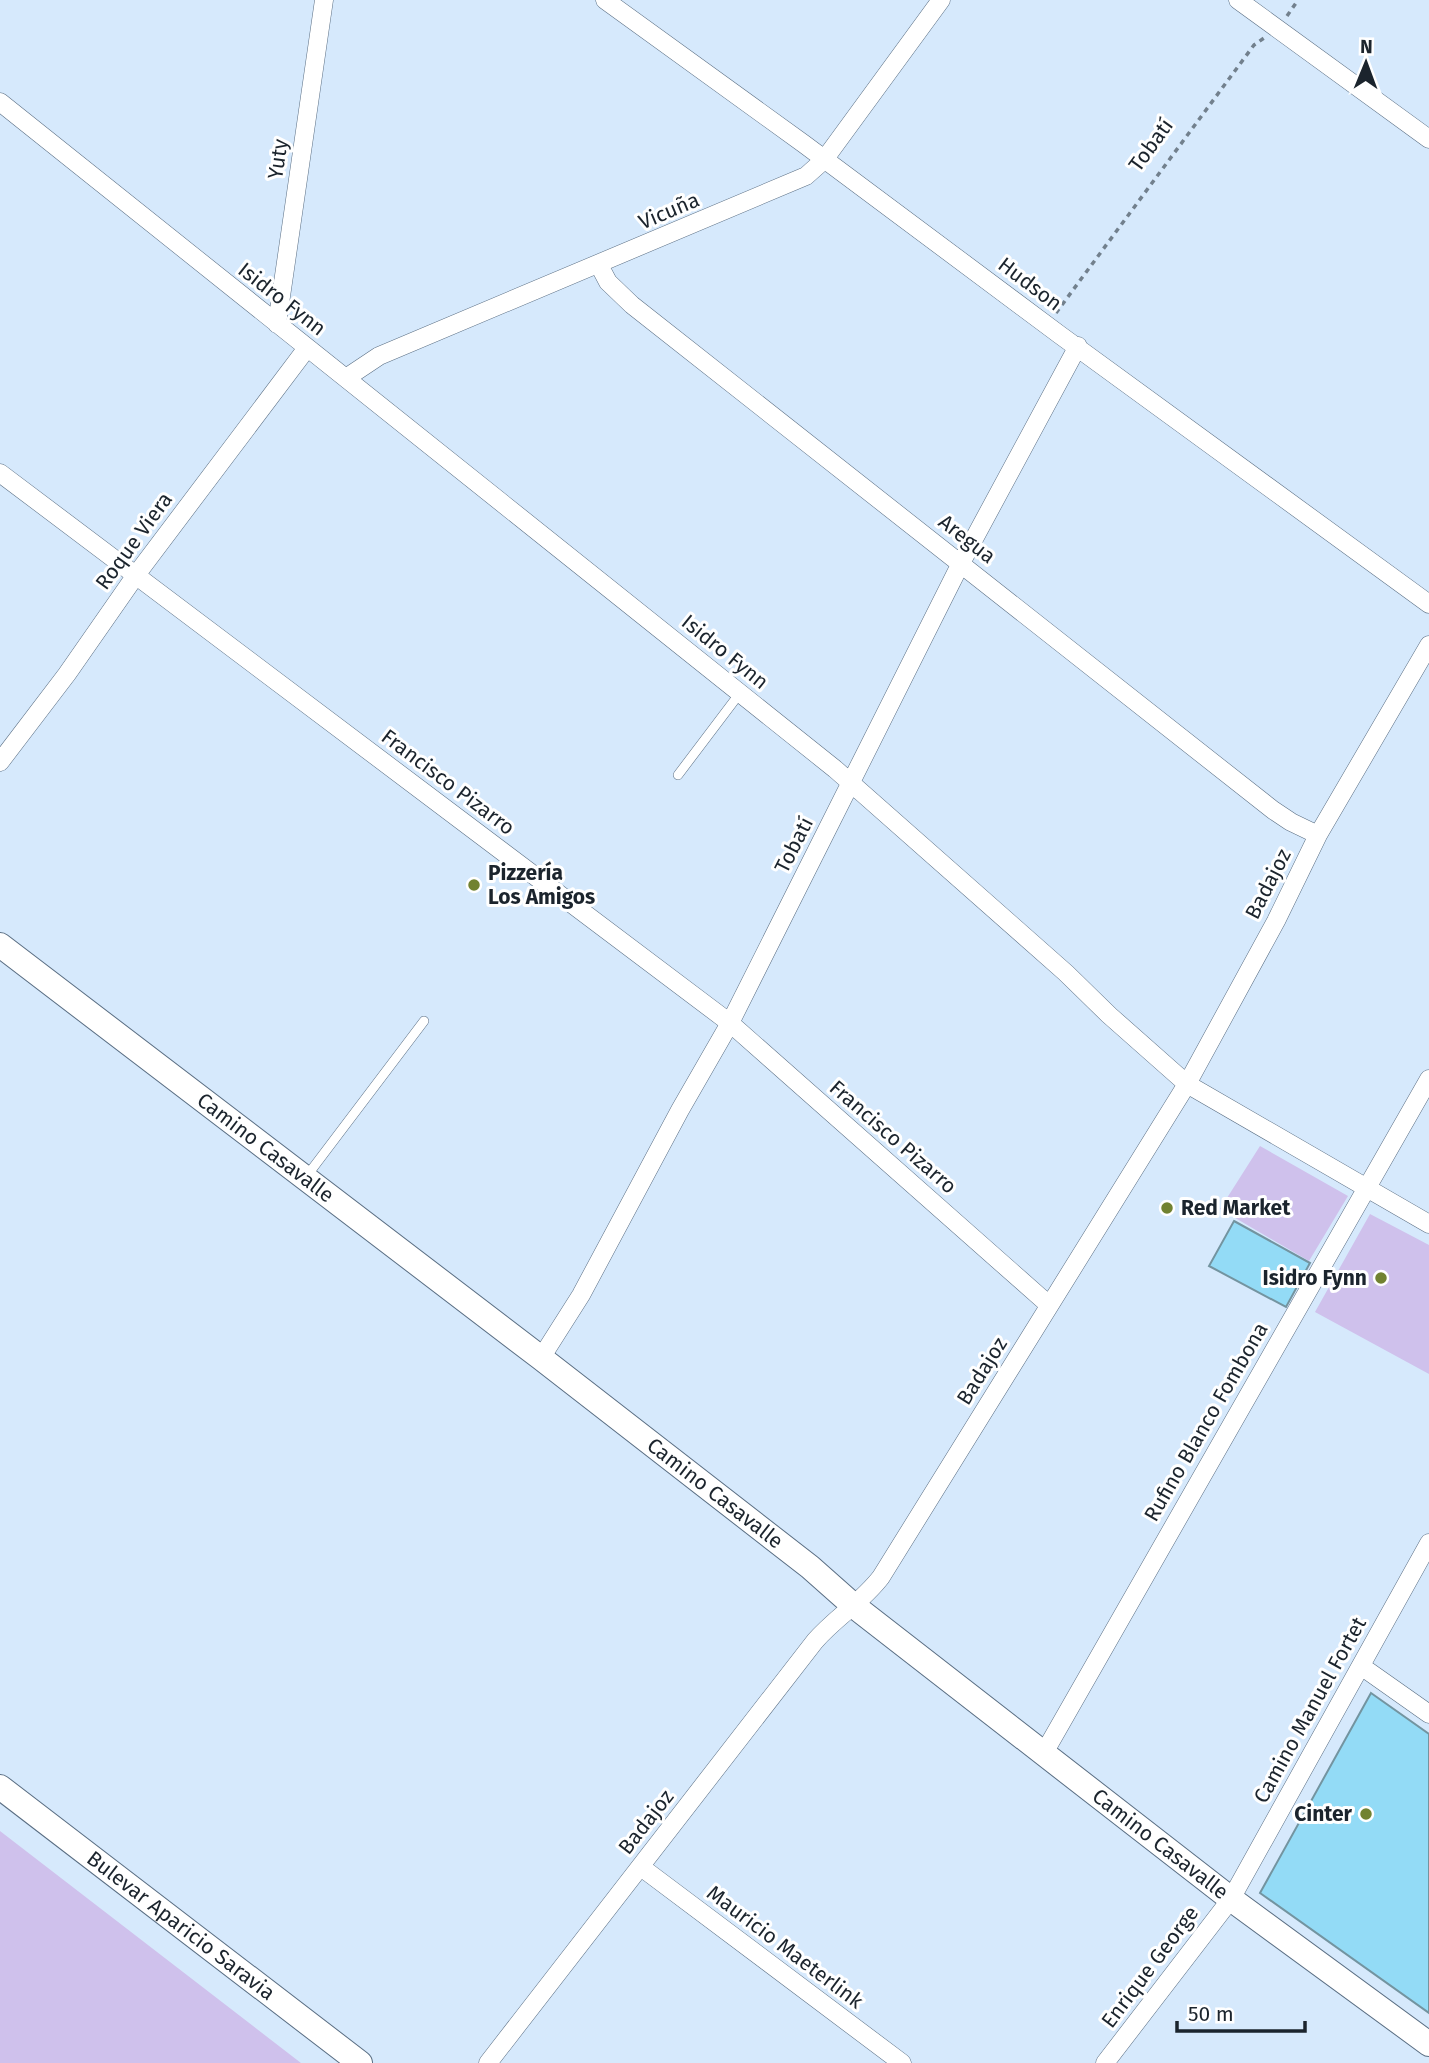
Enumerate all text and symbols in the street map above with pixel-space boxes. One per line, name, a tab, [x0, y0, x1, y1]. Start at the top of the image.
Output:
north arrow	[1331, 28, 1401, 98]
text: N	[1360, 35, 1373, 58]
street label: Tobatí	[1123, 113, 1179, 177]
street label: Yuty	[262, 136, 294, 181]
street label: Vicuña	[635, 187, 703, 235]
street label: Hudson	[993, 252, 1067, 316]
street label: Isidro Fynn	[233, 257, 331, 341]
street label: Roque Viera	[90, 487, 178, 595]
street label: Aregua	[933, 509, 1001, 569]
street label: Isidro Fynn	[676, 609, 774, 695]
street label: Francisco Pizarro	[376, 723, 520, 841]
street label: Tobatí	[769, 813, 819, 877]
street label: Badajoz	[1239, 845, 1297, 923]
place label: Pizzería Los Amigos	[488, 860, 595, 910]
marker: Pizzería Los Amigos	[466, 877, 482, 893]
street label: Francisco Pizarro	[824, 1075, 962, 1199]
street label: Camino Casavalle	[192, 1087, 339, 1208]
place label: Red Market	[1181, 1195, 1291, 1221]
marker: Red Market	[1159, 1200, 1175, 1216]
place label: Isidro Fynn	[1263, 1265, 1367, 1291]
marker: Isidro Fynn	[1373, 1270, 1389, 1286]
street label: Rufino Blanco Fombona	[1138, 1318, 1274, 1526]
street label: Badajoz	[951, 1332, 1013, 1410]
street label: Camino Casavalle	[642, 1432, 788, 1554]
street label: Camino Manuel Fortet	[1248, 1612, 1372, 1808]
street label: Camino Casavalle	[1087, 1783, 1234, 1905]
street label: Badajoz	[613, 1784, 679, 1860]
place label: Cinter	[1294, 1801, 1353, 1827]
marker: Cinter	[1358, 1806, 1374, 1822]
street label: Bulevar Aparicio Saravia	[82, 1845, 280, 2006]
street label: Mauricio Maeterlink	[702, 1880, 868, 2014]
street label: Enrique George	[1096, 1901, 1204, 2033]
scale bar	[1177, 1990, 1305, 2034]
text: 50 m	[1188, 2001, 1234, 2027]

